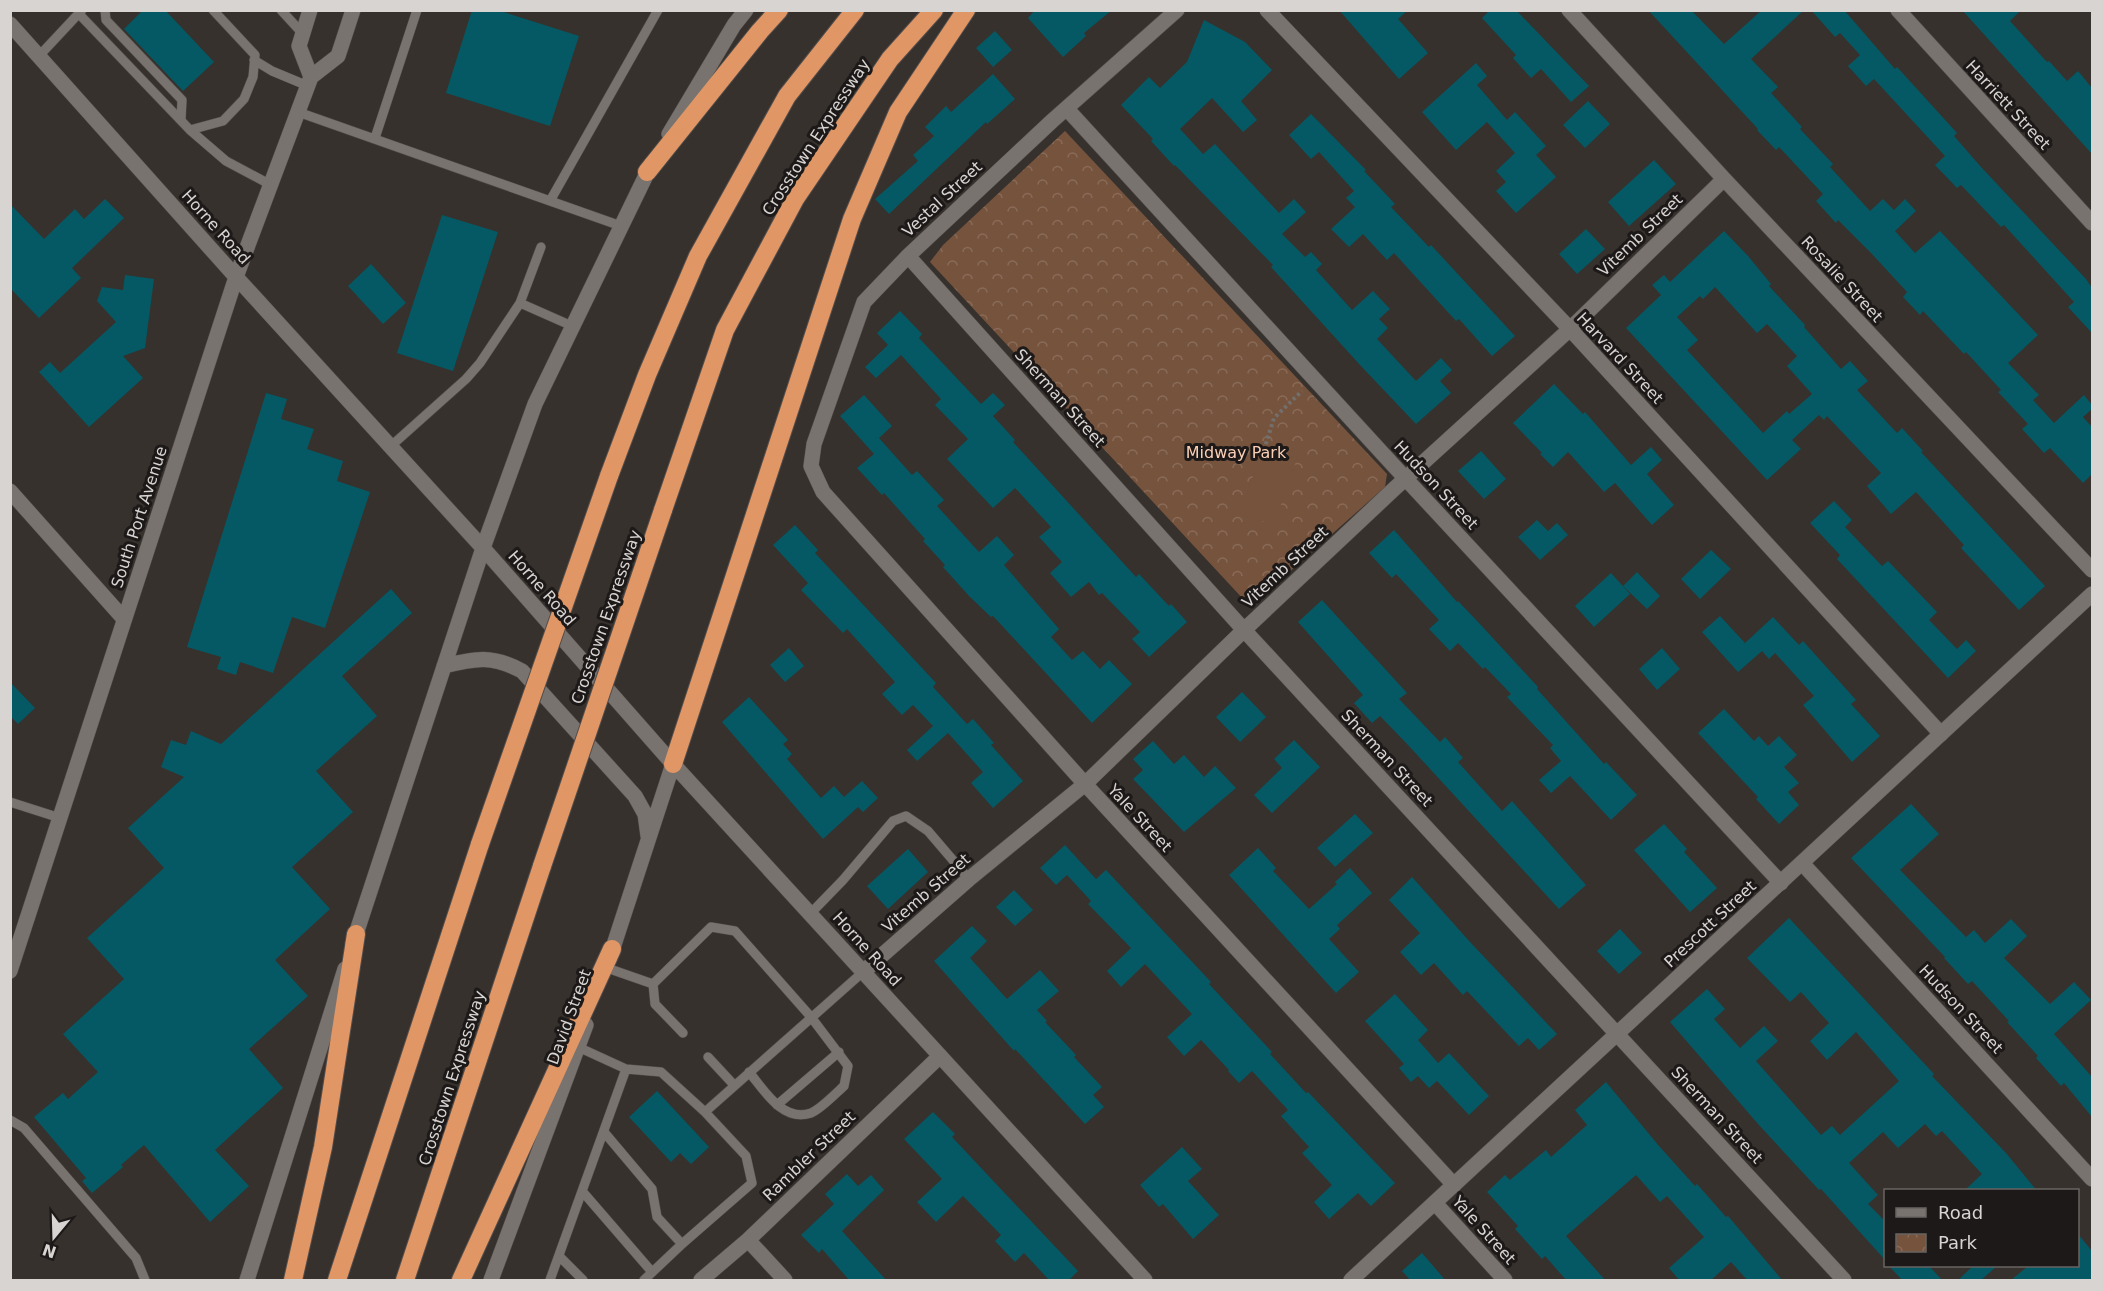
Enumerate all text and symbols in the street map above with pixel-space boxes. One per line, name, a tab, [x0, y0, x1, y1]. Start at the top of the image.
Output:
street label: Crosstown Expressway	[758, 55, 874, 219]
street label: Harriett Street	[1962, 56, 2054, 154]
street label: Vestal Street	[898, 157, 986, 241]
street label: Horne Road	[178, 186, 254, 268]
street label: Vitemb Street	[1594, 190, 1686, 280]
street label: Rosalie Street	[1797, 232, 1887, 326]
street label: Harvard Street	[1573, 308, 1667, 408]
street label: Sherman Street	[1011, 345, 1109, 451]
street label: Hudson Street	[1390, 437, 1482, 533]
park label: Midway Park	[1186, 443, 1287, 462]
street label: South Port Avenue	[107, 444, 171, 590]
street label: Vitemb Street	[1238, 522, 1332, 612]
street label: Crosstown Expressway	[567, 527, 645, 707]
street label: Horne Road	[504, 547, 580, 629]
street label: Sherman Street	[1337, 706, 1437, 810]
street label: Yale Street	[1103, 780, 1176, 856]
street label: Vitemb Street	[878, 850, 974, 936]
street label: Prescott Street	[1660, 877, 1760, 971]
street label: Horne Road	[829, 908, 905, 990]
street label: Hudson Street	[1915, 961, 2007, 1057]
street label: David Street	[543, 967, 595, 1067]
street label: Crosstown Expressway	[415, 988, 489, 1168]
street label: Sherman Street	[1667, 1063, 1767, 1167]
street label: Rambler Street	[759, 1107, 859, 1205]
legend	[1884, 1189, 2079, 1267]
street label: Yale Street	[1448, 1191, 1520, 1268]
text: Road	[1938, 1202, 1983, 1223]
north arrow	[24, 1207, 84, 1267]
text: Park	[1938, 1232, 1977, 1253]
text: N	[40, 1240, 59, 1262]

